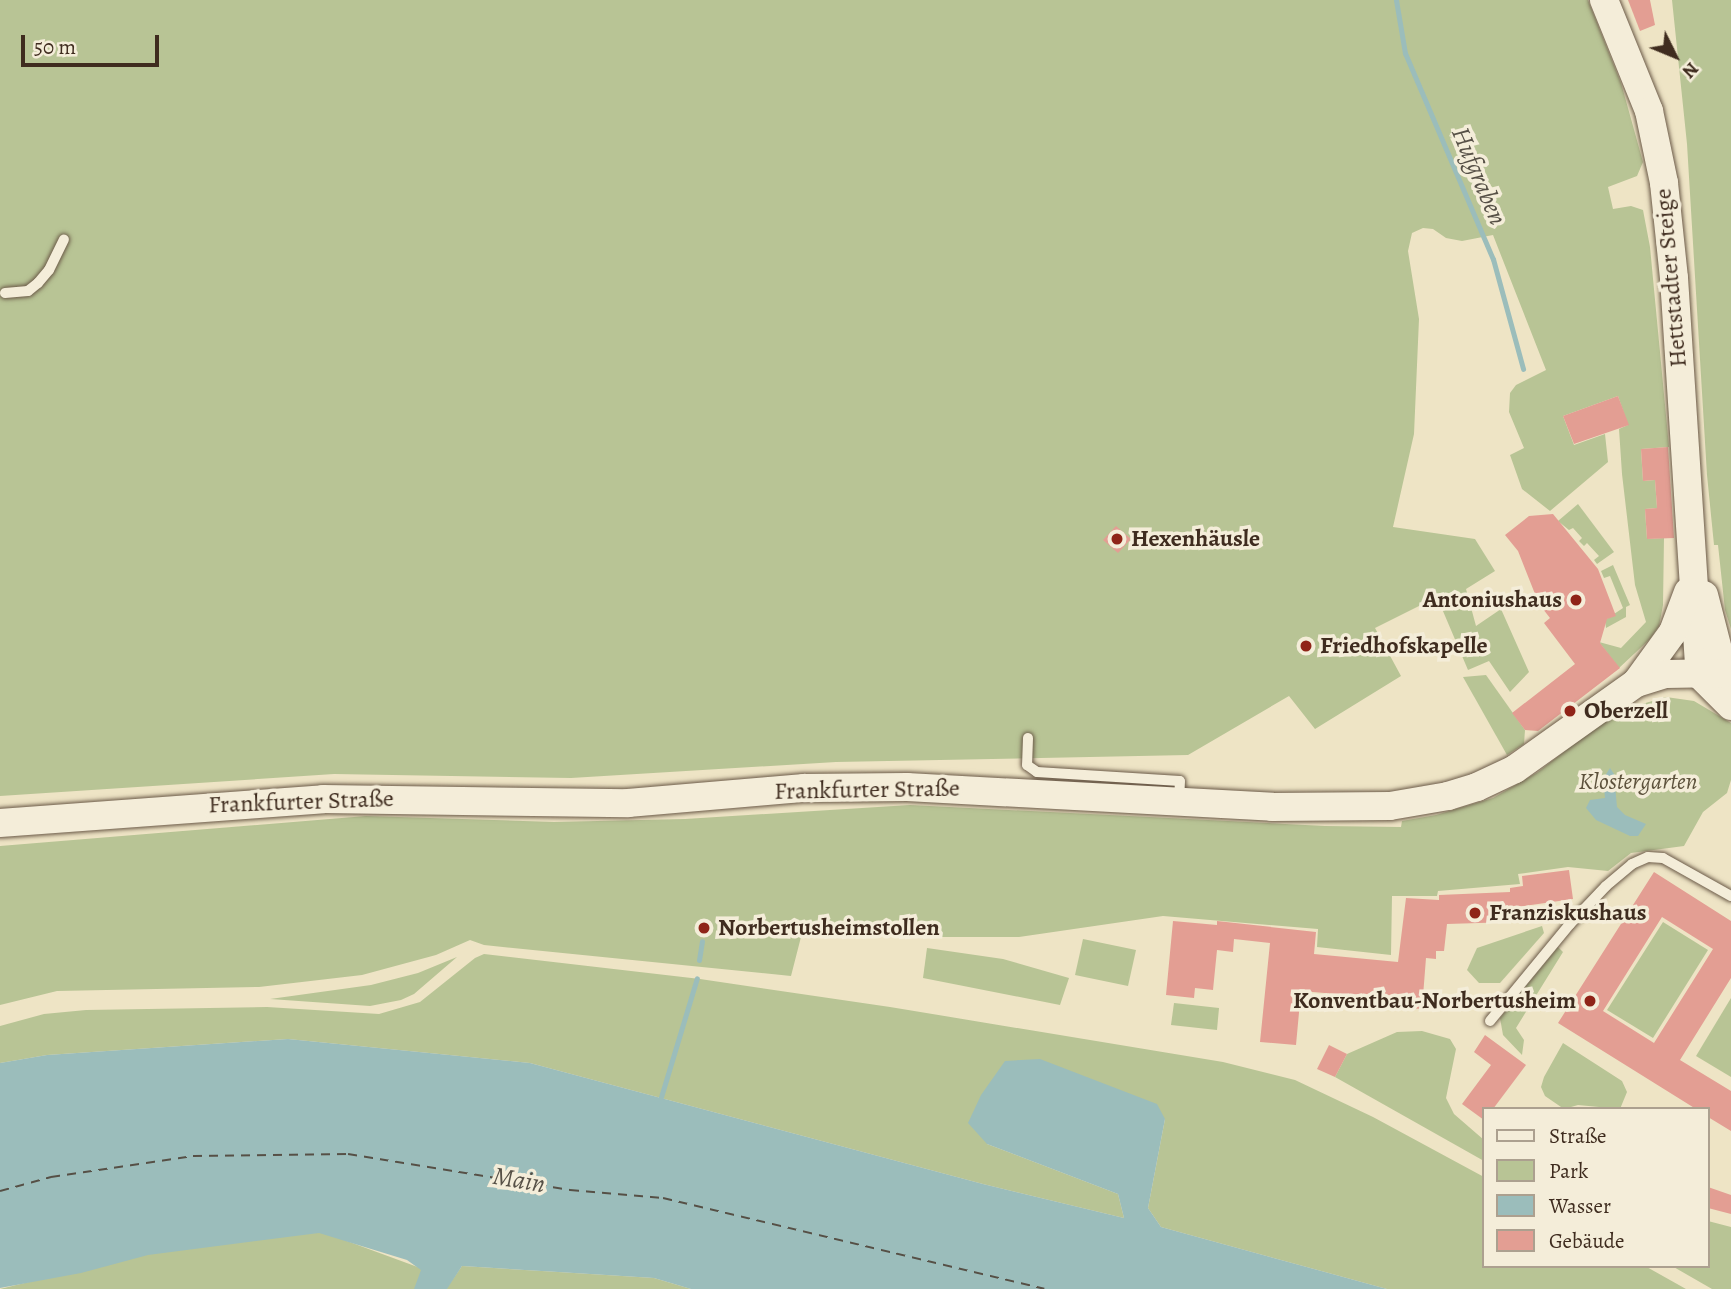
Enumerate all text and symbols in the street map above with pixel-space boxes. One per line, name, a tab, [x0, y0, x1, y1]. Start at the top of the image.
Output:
scale bar	[24, 21, 163, 65]
north arrow	[1640, 21, 1710, 91]
text: 50 m	[34, 33, 76, 61]
text: N	[1676, 56, 1705, 84]
water label: Hufgraben	[1444, 122, 1514, 230]
street label: Hettstadter Steige	[1649, 187, 1693, 369]
place label: Hexenhäusle	[1131, 525, 1260, 553]
marker: Hexenhäusle	[1109, 531, 1125, 547]
place label: Antoniushaus	[1423, 586, 1562, 614]
marker: Antoniushaus	[1568, 592, 1584, 608]
place label: Friedhofskapelle	[1320, 632, 1488, 660]
marker: Friedhofskapelle	[1298, 638, 1314, 654]
place label: Oberzell	[1584, 697, 1668, 725]
marker: Oberzell	[1562, 703, 1578, 719]
park label: Klostergarten	[1579, 768, 1697, 796]
street label: Frankfurter Straße	[774, 774, 960, 806]
street label: Frankfurter Straße	[208, 784, 394, 820]
place label: Franziskushaus	[1489, 899, 1647, 927]
marker: Franziskushaus	[1467, 905, 1483, 921]
place label: Norbertusheimstollen	[718, 914, 940, 942]
marker: Norbertusheimstollen	[696, 920, 712, 936]
place label: Konventbau-Norbertusheim	[1293, 987, 1576, 1015]
marker: Konventbau-Norbertusheim	[1582, 993, 1598, 1009]
legend	[1482, 1107, 1710, 1268]
text: Straße	[1549, 1122, 1607, 1150]
text: Park	[1549, 1157, 1588, 1185]
water label: Main	[491, 1160, 547, 1200]
text: Wasser	[1549, 1192, 1611, 1220]
text: Gebäude	[1549, 1227, 1625, 1255]

